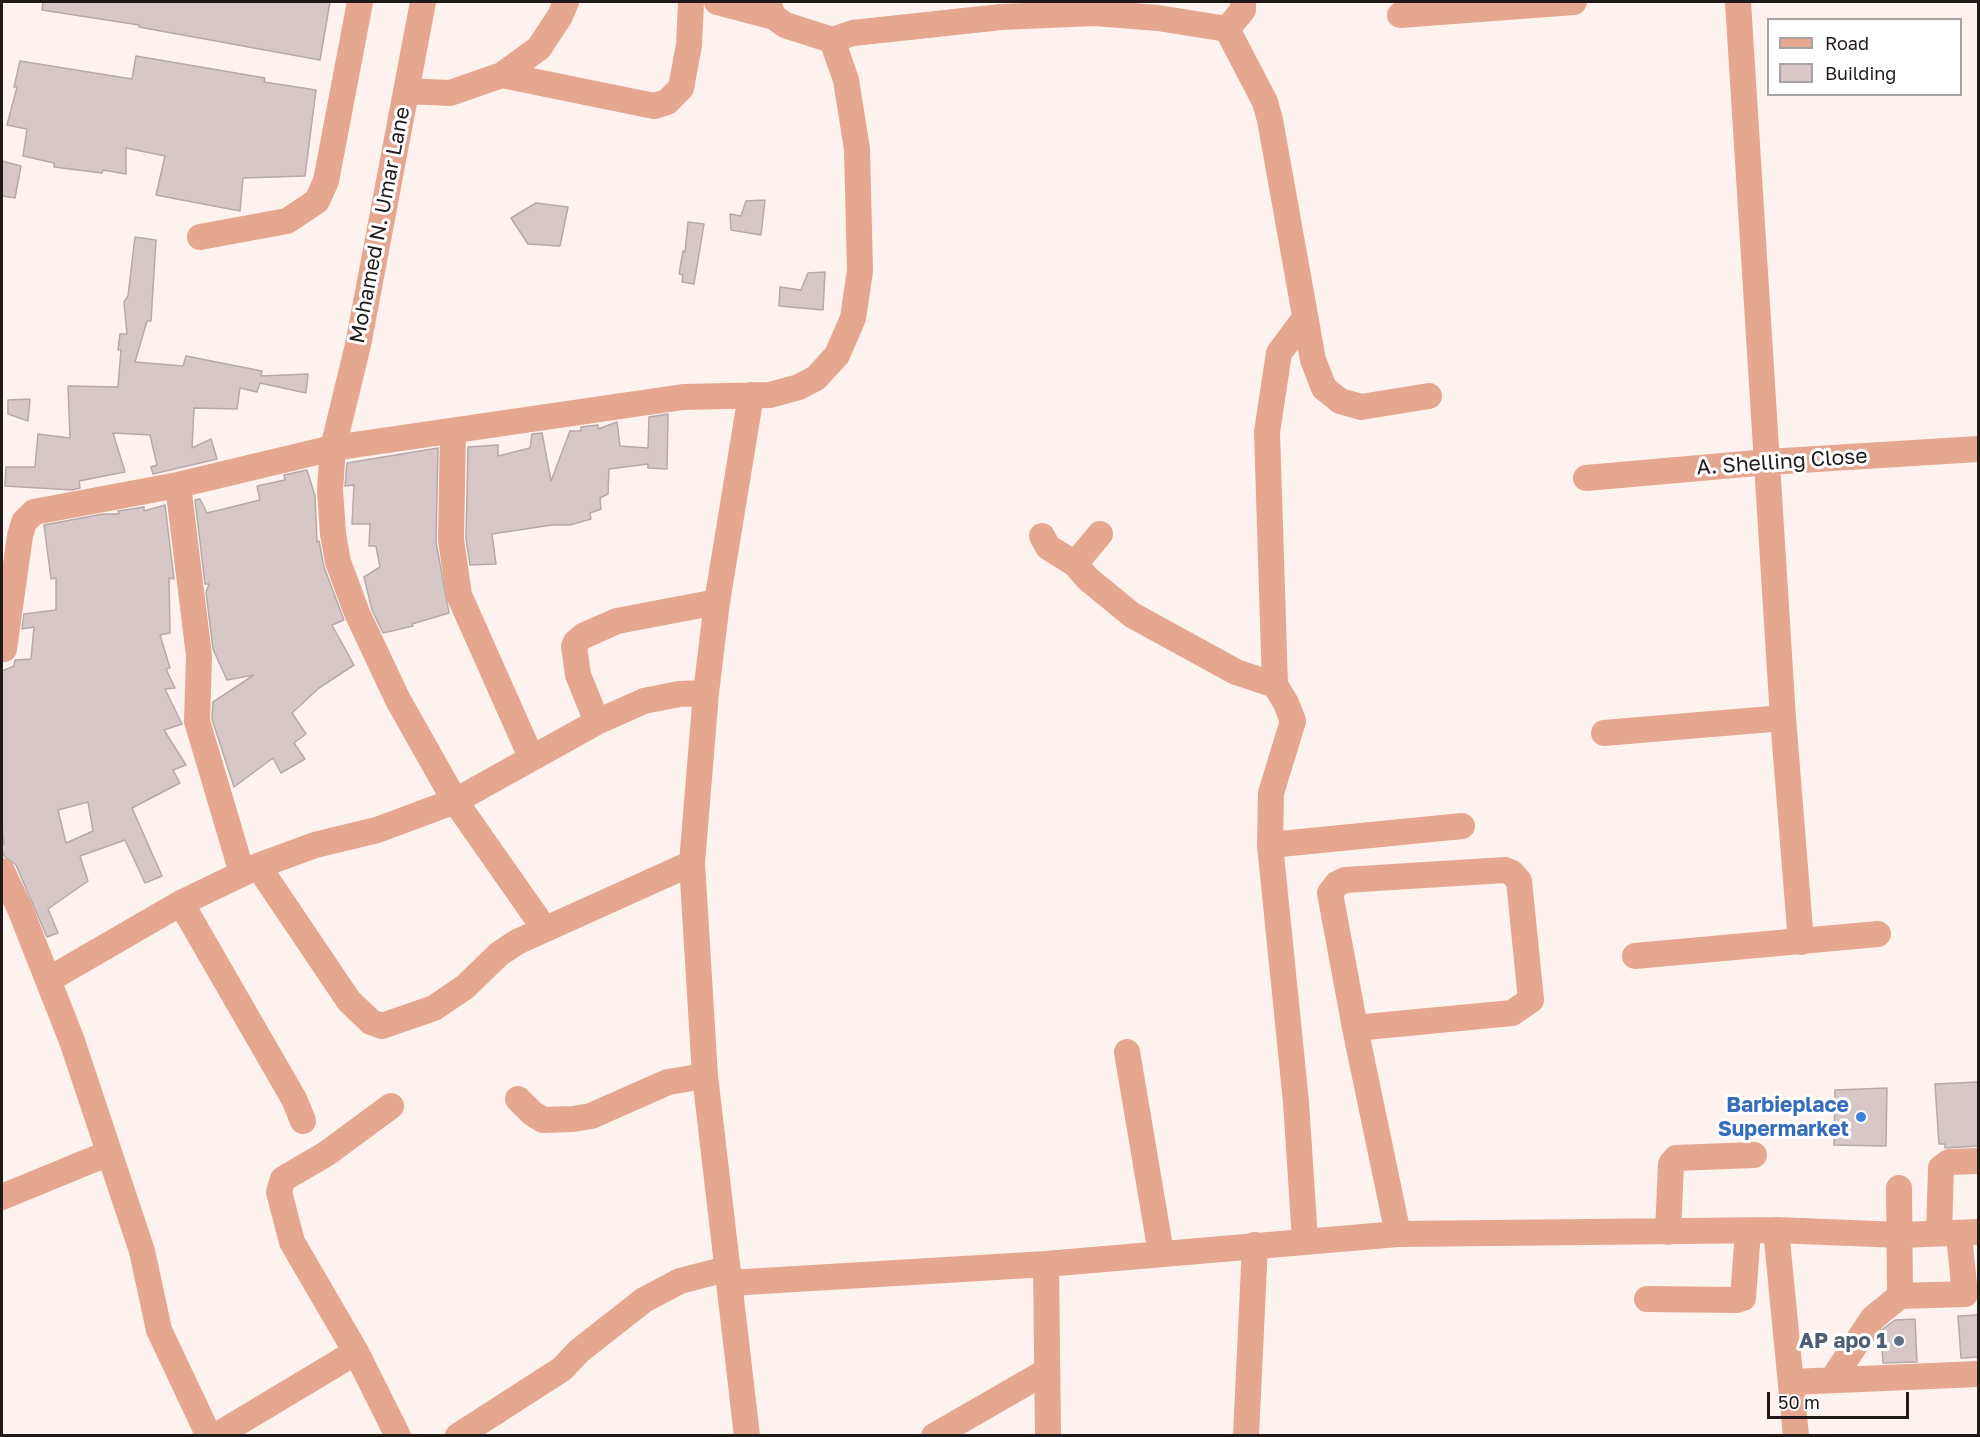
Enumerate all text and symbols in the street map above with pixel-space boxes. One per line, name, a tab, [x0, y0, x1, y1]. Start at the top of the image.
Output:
legend	[1767, 18, 1962, 96]
text: Road	[1825, 32, 1869, 54]
text: Building	[1825, 62, 1896, 84]
street label: Mohamed N. Umar Lane	[345, 105, 415, 345]
street label: A. Shelling Close	[1696, 443, 1868, 481]
place label: Barbieplace Supermarket	[1718, 1092, 1849, 1142]
marker: Barbieplace Supermarket	[1854, 1110, 1868, 1124]
place label: AP apo 1	[1799, 1328, 1887, 1354]
marker: AP apo 1	[1892, 1334, 1906, 1348]
scale bar	[1770, 1380, 1912, 1418]
text: 50 m	[1778, 1391, 1820, 1413]

